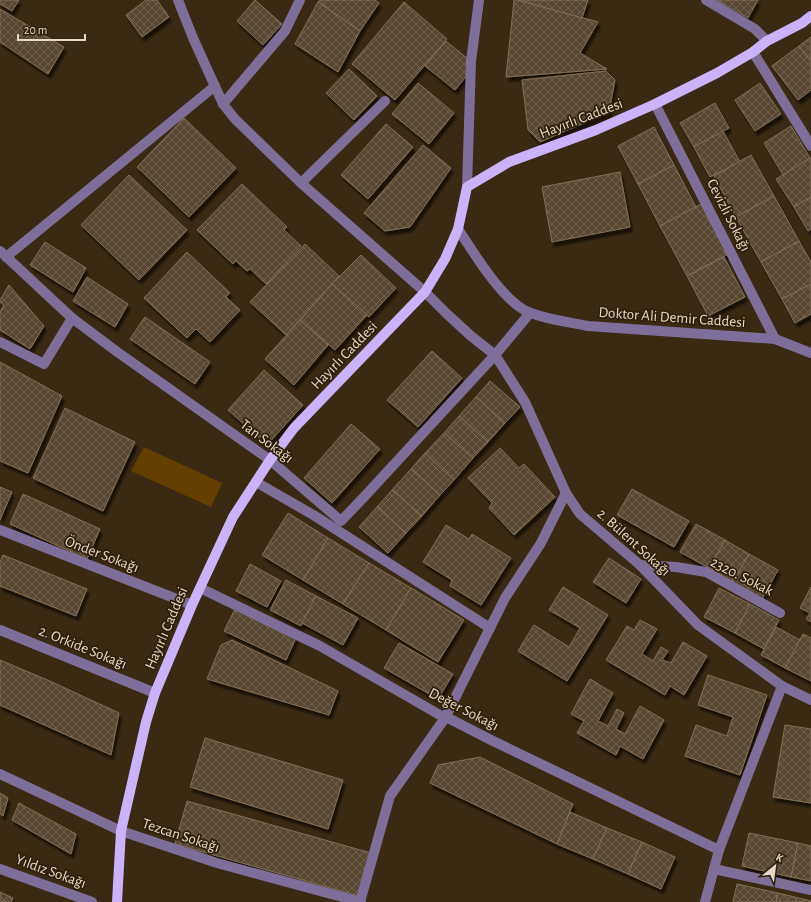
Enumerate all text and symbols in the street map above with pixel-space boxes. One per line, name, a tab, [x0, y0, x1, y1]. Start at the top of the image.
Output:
scale bar	[18, 16, 85, 42]
text: 20 m	[24, 24, 47, 36]
street label: Hayırlı Caddesi	[538, 96, 625, 141]
street label: Cevizli Sokağı	[704, 177, 753, 254]
street label: Doktor Ali Demir Caddesi	[598, 305, 746, 330]
street label: Hayırlı Caddesi	[308, 319, 380, 392]
street label: Tan Sokağı	[237, 417, 296, 466]
street label: 2. Bülent Sokağı	[594, 506, 673, 579]
street label: Önder Sokağı	[63, 532, 142, 575]
street label: 2320. Sokak	[708, 554, 776, 599]
street label: Hayırlı Caddesi	[142, 585, 191, 672]
street label: 2. Orkide Sokağı	[37, 623, 129, 672]
street label: Değer Sokağı	[426, 685, 501, 734]
street label: Tezcan Sokağı	[140, 816, 221, 855]
north arrow	[755, 846, 795, 886]
text: K	[774, 851, 786, 864]
street label: Yıldız Sokağı	[14, 852, 88, 891]

